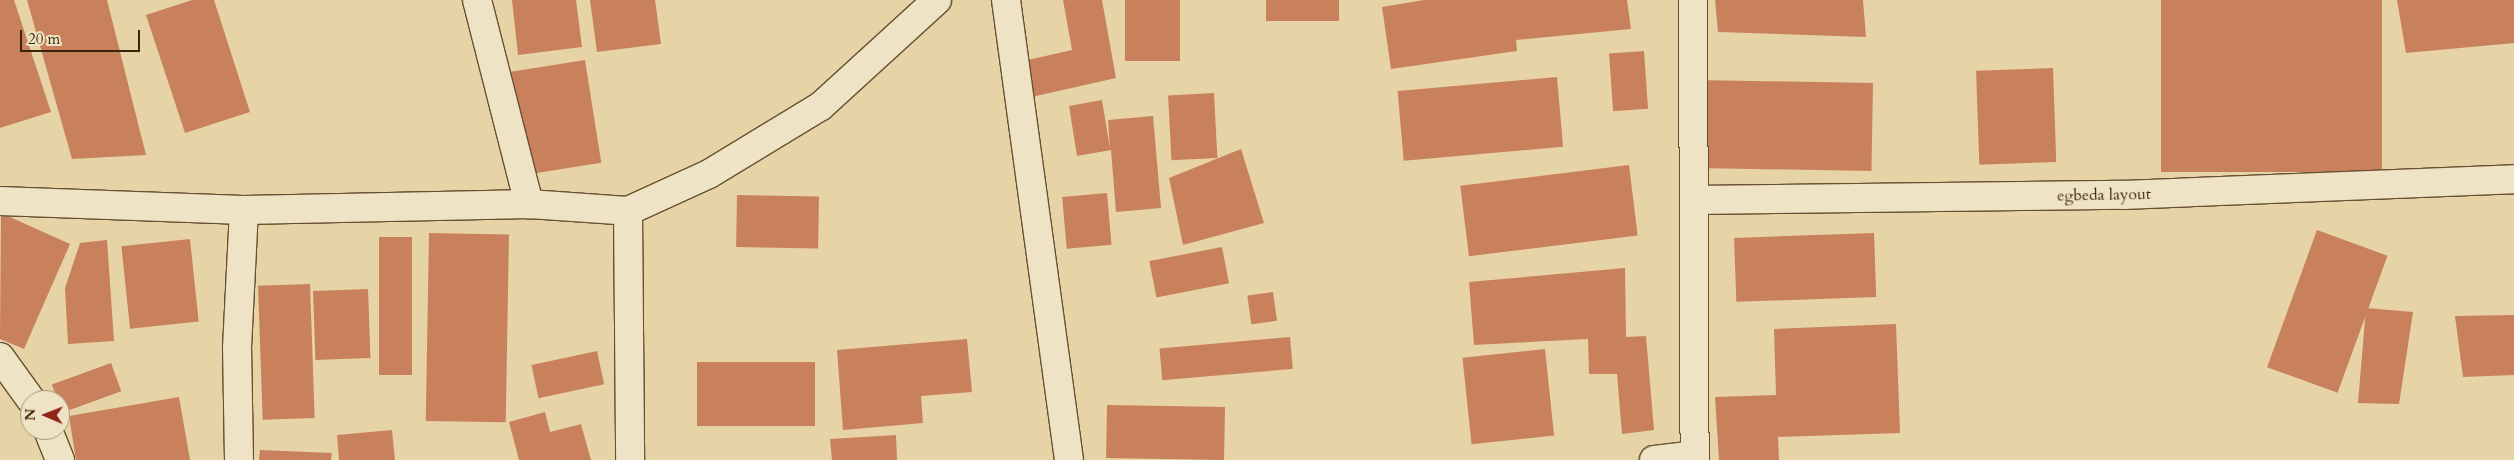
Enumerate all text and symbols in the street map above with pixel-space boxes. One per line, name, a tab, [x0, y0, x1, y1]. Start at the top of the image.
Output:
scale bar	[22, 20, 142, 52]
text: 20 m	[28, 29, 60, 49]
street label: egbeda layout	[2057, 185, 2151, 205]
north arrow	[20, 390, 70, 440]
text: N	[21, 409, 40, 421]

